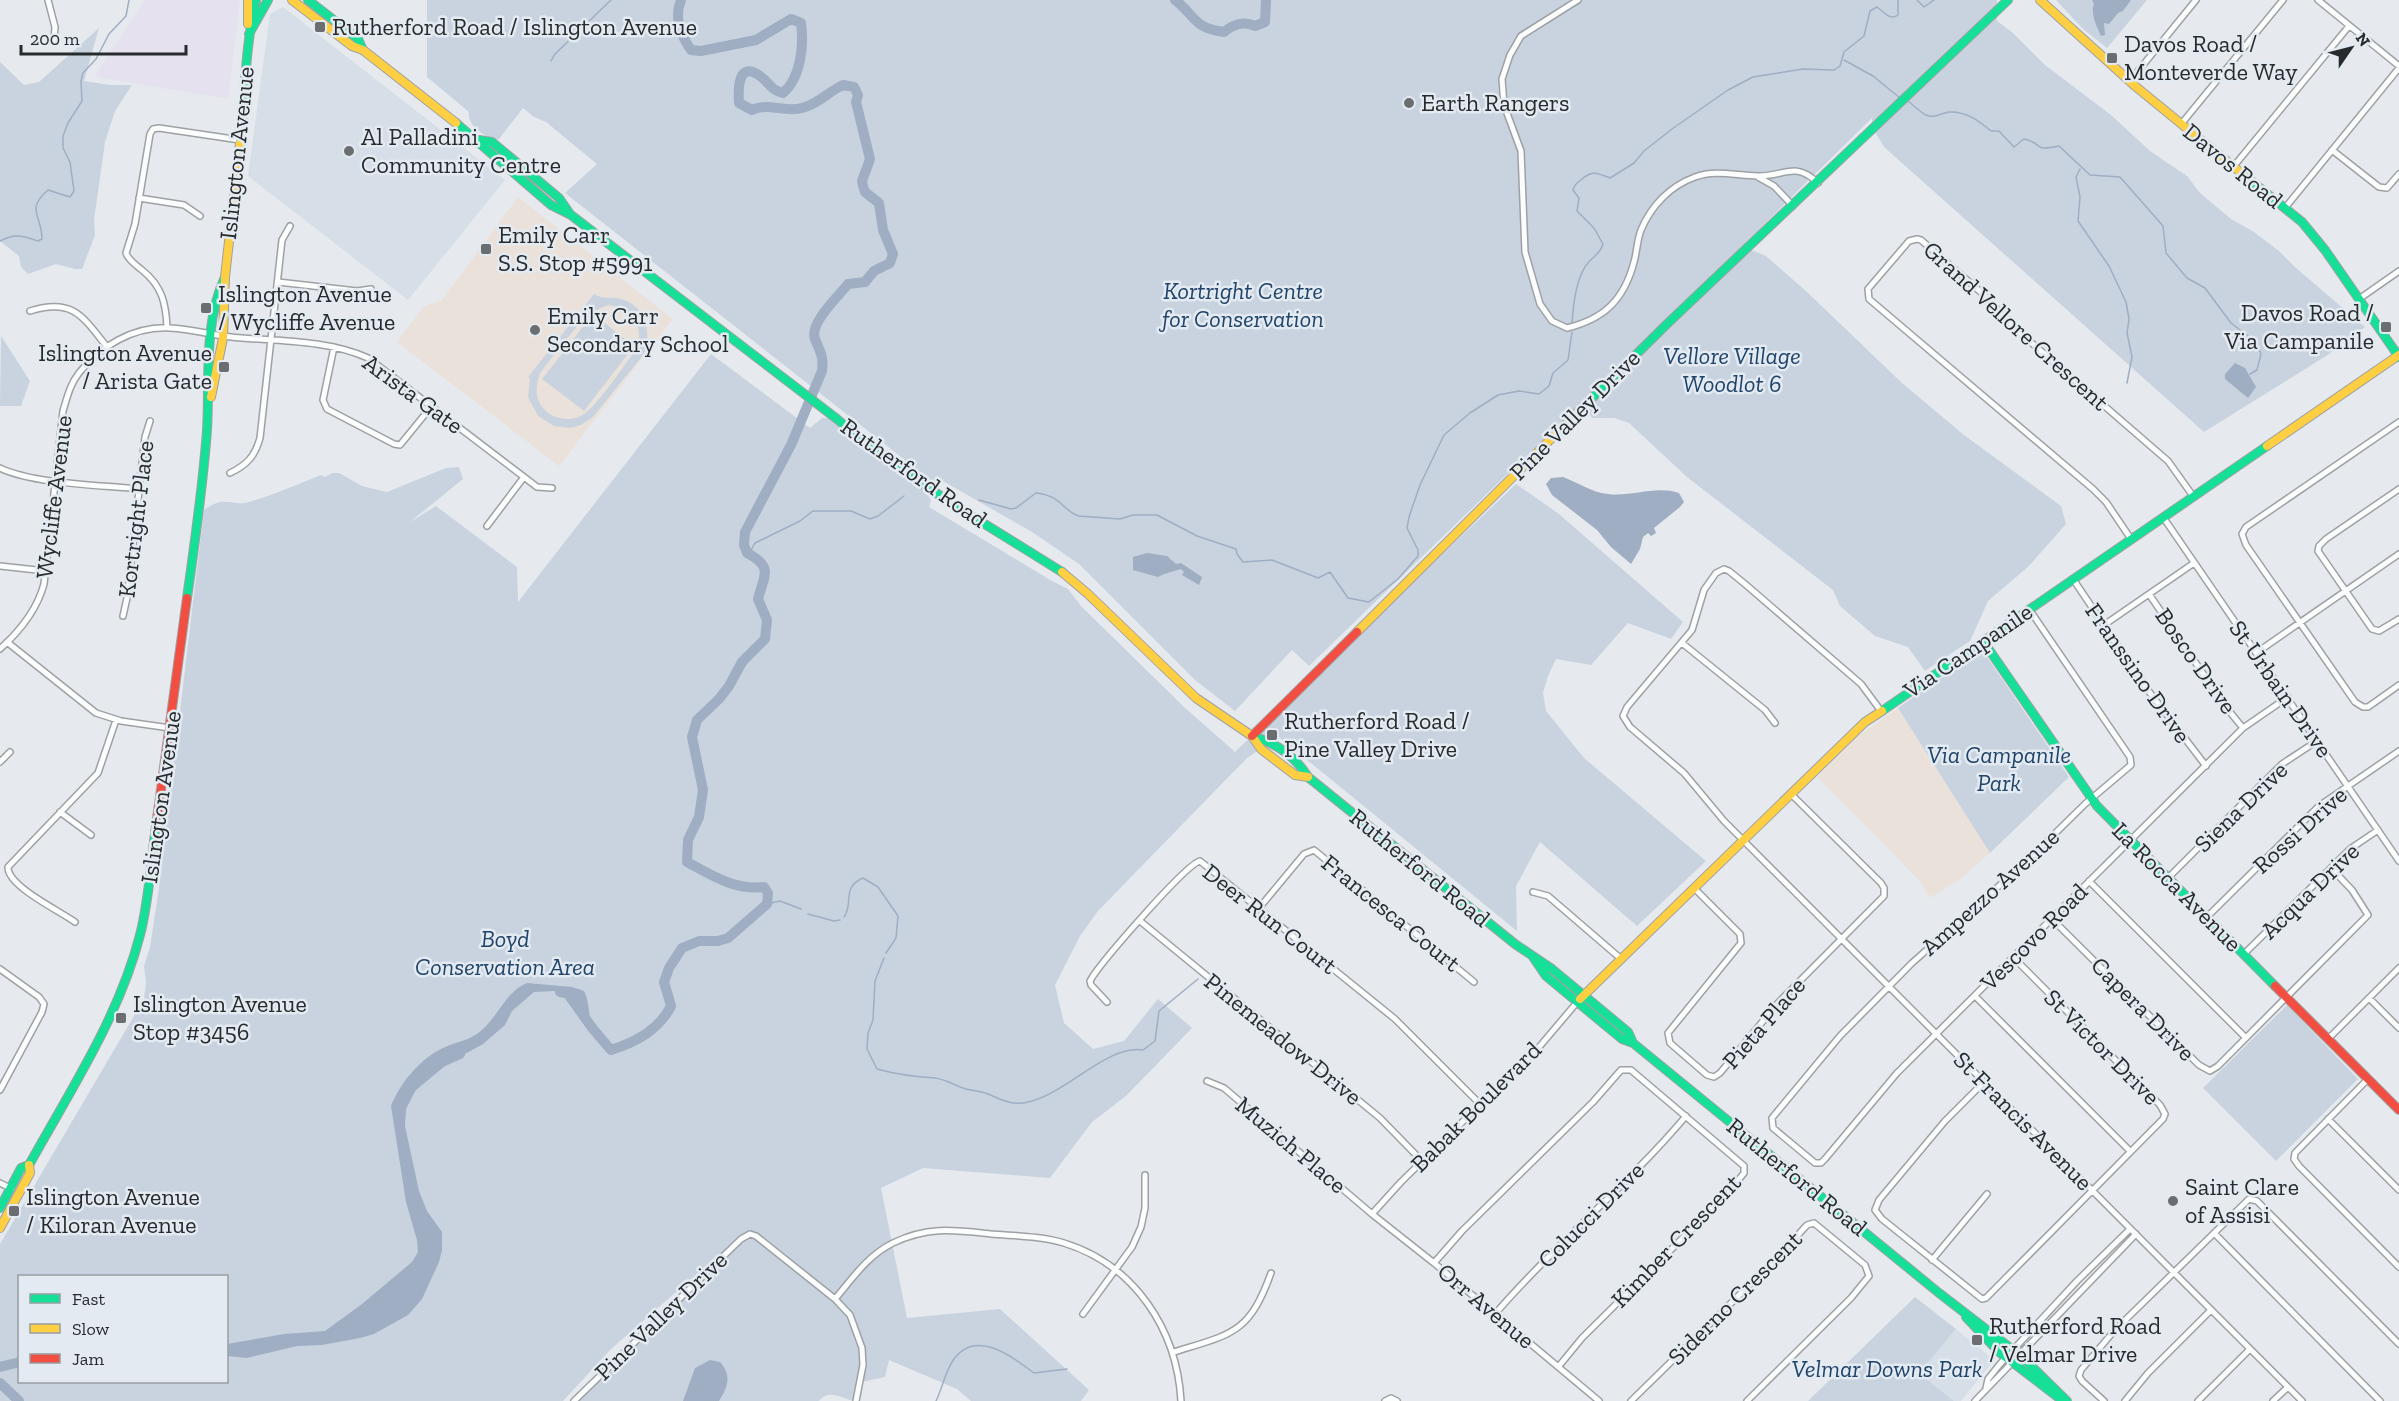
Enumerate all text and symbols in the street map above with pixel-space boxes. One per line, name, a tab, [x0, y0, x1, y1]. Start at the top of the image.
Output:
place label: Rutherford Road / Islington Avenue	[332, 12, 697, 41]
scale bar	[21, 18, 186, 56]
north arrow	[2321, 18, 2381, 78]
marker: Rutherford Road / Islington Avenue	[313, 20, 327, 34]
text: 200 m	[30, 28, 80, 50]
place label: Davos Road / Monteverde Way	[2124, 29, 2298, 86]
text: N	[2352, 29, 2374, 50]
marker: Davos Road / Monteverde Way	[2105, 51, 2119, 65]
street label: Islington Avenue	[213, 65, 260, 241]
place label: Earth Rangers	[1421, 88, 1570, 117]
marker: Earth Rangers	[1402, 96, 1416, 110]
street label: Davos Road	[2178, 117, 2289, 215]
place label: Al Palladini Community Centre	[361, 122, 561, 179]
marker: Al Palladini Community Centre	[342, 144, 356, 158]
place label: Emily Carr S.S. Stop #5991	[498, 220, 653, 277]
street label: Grand Vellore Crescent	[1918, 235, 2115, 417]
marker: Emily Carr S.S. Stop #5991	[479, 242, 493, 256]
park label: Kortright Centre for Conservation	[1158, 276, 1324, 333]
place label: Islington Avenue / Wycliffe Avenue	[218, 279, 395, 336]
place label: Davos Road / Via Campanile	[2223, 298, 2374, 355]
marker: Islington Avenue / Wycliffe Avenue	[199, 301, 213, 315]
place label: Emily Carr Secondary School	[547, 301, 729, 358]
marker: Davos Road / Via Campanile	[2379, 320, 2393, 334]
marker: Emily Carr Secondary School	[528, 323, 542, 337]
place label: Islington Avenue / Arista Gate	[38, 338, 212, 395]
park label: Vellore Village Woodlot 6	[1663, 341, 1801, 398]
street label: Pine Valley Drive	[1503, 343, 1646, 486]
street label: Arista Gate	[357, 347, 469, 440]
marker: Islington Avenue / Arista Gate	[217, 360, 231, 374]
street label: Rutherford Road	[835, 411, 993, 534]
street label: Wycliffe Avenue	[29, 414, 78, 580]
street label: Kortright Place	[111, 439, 160, 599]
street label: Via Campanile	[1897, 597, 2038, 705]
street label: Franssino Drive	[2079, 597, 2197, 748]
street label: Bosco Drive	[2149, 602, 2243, 719]
street label: St Urbain Drive	[2223, 615, 2339, 763]
place label: Rutherford Road / Pine Valley Drive	[1284, 706, 1470, 763]
street label: Islington Avenue	[134, 709, 187, 885]
marker: Rutherford Road / Pine Valley Drive	[1265, 728, 1279, 742]
park label: Via Campanile Park	[1927, 740, 2071, 797]
street label: Siena Drive	[2188, 755, 2293, 858]
street label: Rossi Drive	[2247, 780, 2353, 879]
street label: Rutherford Road	[1344, 802, 1496, 933]
street label: La Rocca Avenue	[2106, 816, 2248, 958]
street label: Ampezzo Avenue	[1915, 822, 2065, 961]
street label: Acqua Drive	[2254, 836, 2365, 945]
street label: Francesca Court	[1316, 848, 1467, 977]
street label: Deer Run Court	[1197, 857, 1343, 980]
street label: Vescovo Road	[1973, 877, 2093, 997]
park label: Boyd Conservation Area	[415, 924, 595, 981]
street label: Capera Drive	[2085, 951, 2201, 1067]
street label: Pinemeadow Drive	[1199, 966, 1368, 1111]
street label: Pieta Place	[1716, 971, 1811, 1074]
street label: St Victor Drive	[2038, 983, 2166, 1111]
place label: Islington Avenue Stop #3456	[133, 989, 307, 1046]
marker: Islington Avenue Stop #3456	[114, 1011, 128, 1025]
street label: Babak Boulevard	[1404, 1035, 1547, 1178]
street label: St Francis Avenue	[1948, 1045, 2099, 1196]
street label: Muzich Place	[1230, 1090, 1353, 1199]
street label: Rutherford Road	[1721, 1111, 1873, 1242]
street label: Colucci Drive	[1531, 1155, 1650, 1274]
street label: Kimber Crescent	[1605, 1168, 1747, 1313]
place label: Saint Clare of Assisi	[2185, 1172, 2299, 1229]
place label: Islington Avenue / Kiloran Avenue	[26, 1182, 200, 1239]
marker: Saint Clare of Assisi	[2166, 1194, 2180, 1208]
marker: Islington Avenue / Kiloran Avenue	[7, 1204, 21, 1218]
street label: Siderno Crescent	[1661, 1224, 1808, 1371]
street label: Pine Valley Drive	[588, 1245, 733, 1386]
street label: Orr Avenue	[1432, 1257, 1541, 1355]
legend	[18, 1275, 228, 1383]
text: Fast	[72, 1288, 105, 1310]
place label: Rutherford Road / Velmar Drive	[1989, 1311, 2161, 1368]
text: Slow	[72, 1318, 109, 1340]
marker: Rutherford Road / Velmar Drive	[1970, 1333, 1984, 1347]
text: Jam	[72, 1348, 104, 1370]
park label: Velmar Downs Park	[1791, 1354, 1983, 1383]

